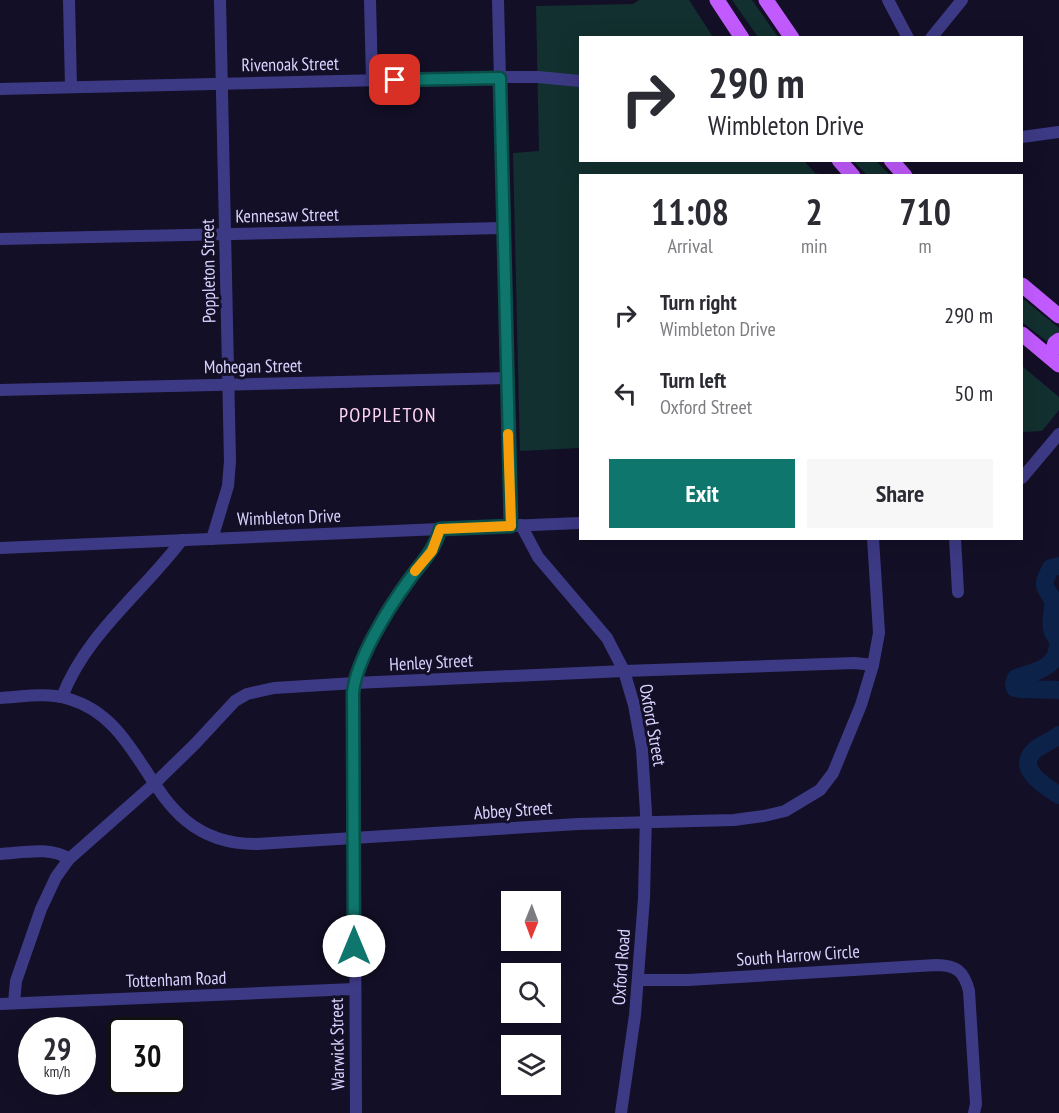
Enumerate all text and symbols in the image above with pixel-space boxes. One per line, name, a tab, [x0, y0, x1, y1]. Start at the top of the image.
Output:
street label: Rivenoak Street	[241, 52, 339, 76]
pin	[369, 54, 420, 105]
text: 290 m	[708, 55, 805, 110]
icon: right	[609, 60, 687, 138]
icon: arrive	[378, 63, 411, 96]
text: Wimbleton Drive	[708, 108, 864, 142]
text: 11:08	[651, 188, 729, 235]
text: 2	[805, 188, 823, 235]
text: 710	[899, 188, 951, 235]
street label: Kennesaw Street	[235, 203, 339, 227]
street label: Poppleton Street	[196, 219, 220, 323]
text: Arrival	[667, 233, 713, 259]
text: min	[801, 233, 827, 259]
text: m	[919, 233, 932, 259]
text: Turn right	[660, 288, 737, 316]
icon: right	[609, 299, 642, 332]
text: 290 m	[944, 301, 993, 329]
text: Wimbleton Drive	[660, 316, 776, 342]
street label: Mohegan Street	[204, 354, 302, 378]
text: Turn left	[660, 366, 726, 394]
icon: left	[609, 377, 642, 410]
text: 50 m	[954, 379, 993, 407]
text: Oxford Street	[660, 394, 752, 420]
district label: POPPLETON	[339, 402, 437, 428]
button: Exit	[609, 459, 795, 528]
button: Share	[807, 459, 993, 528]
street label: Wimbleton Drive	[237, 504, 341, 530]
street label: Henley Street	[389, 648, 473, 676]
street label: Oxford Street	[634, 682, 672, 768]
street label: Abbey Street	[473, 796, 553, 824]
north arrow	[501, 891, 561, 951]
map controls	[501, 891, 561, 1095]
position arrow	[322, 914, 386, 978]
street label: Oxford Road	[607, 928, 635, 1006]
street label: South Harrow Circle	[736, 939, 860, 971]
button: search	[501, 963, 561, 1023]
street label: Tottenham Road	[125, 966, 227, 992]
street label: Warwick Street	[325, 998, 349, 1090]
speed limit sign: 30	[108, 1017, 186, 1095]
text: 29	[43, 1029, 71, 1068]
button: layers	[501, 1035, 561, 1095]
text: km/h	[44, 1062, 70, 1081]

